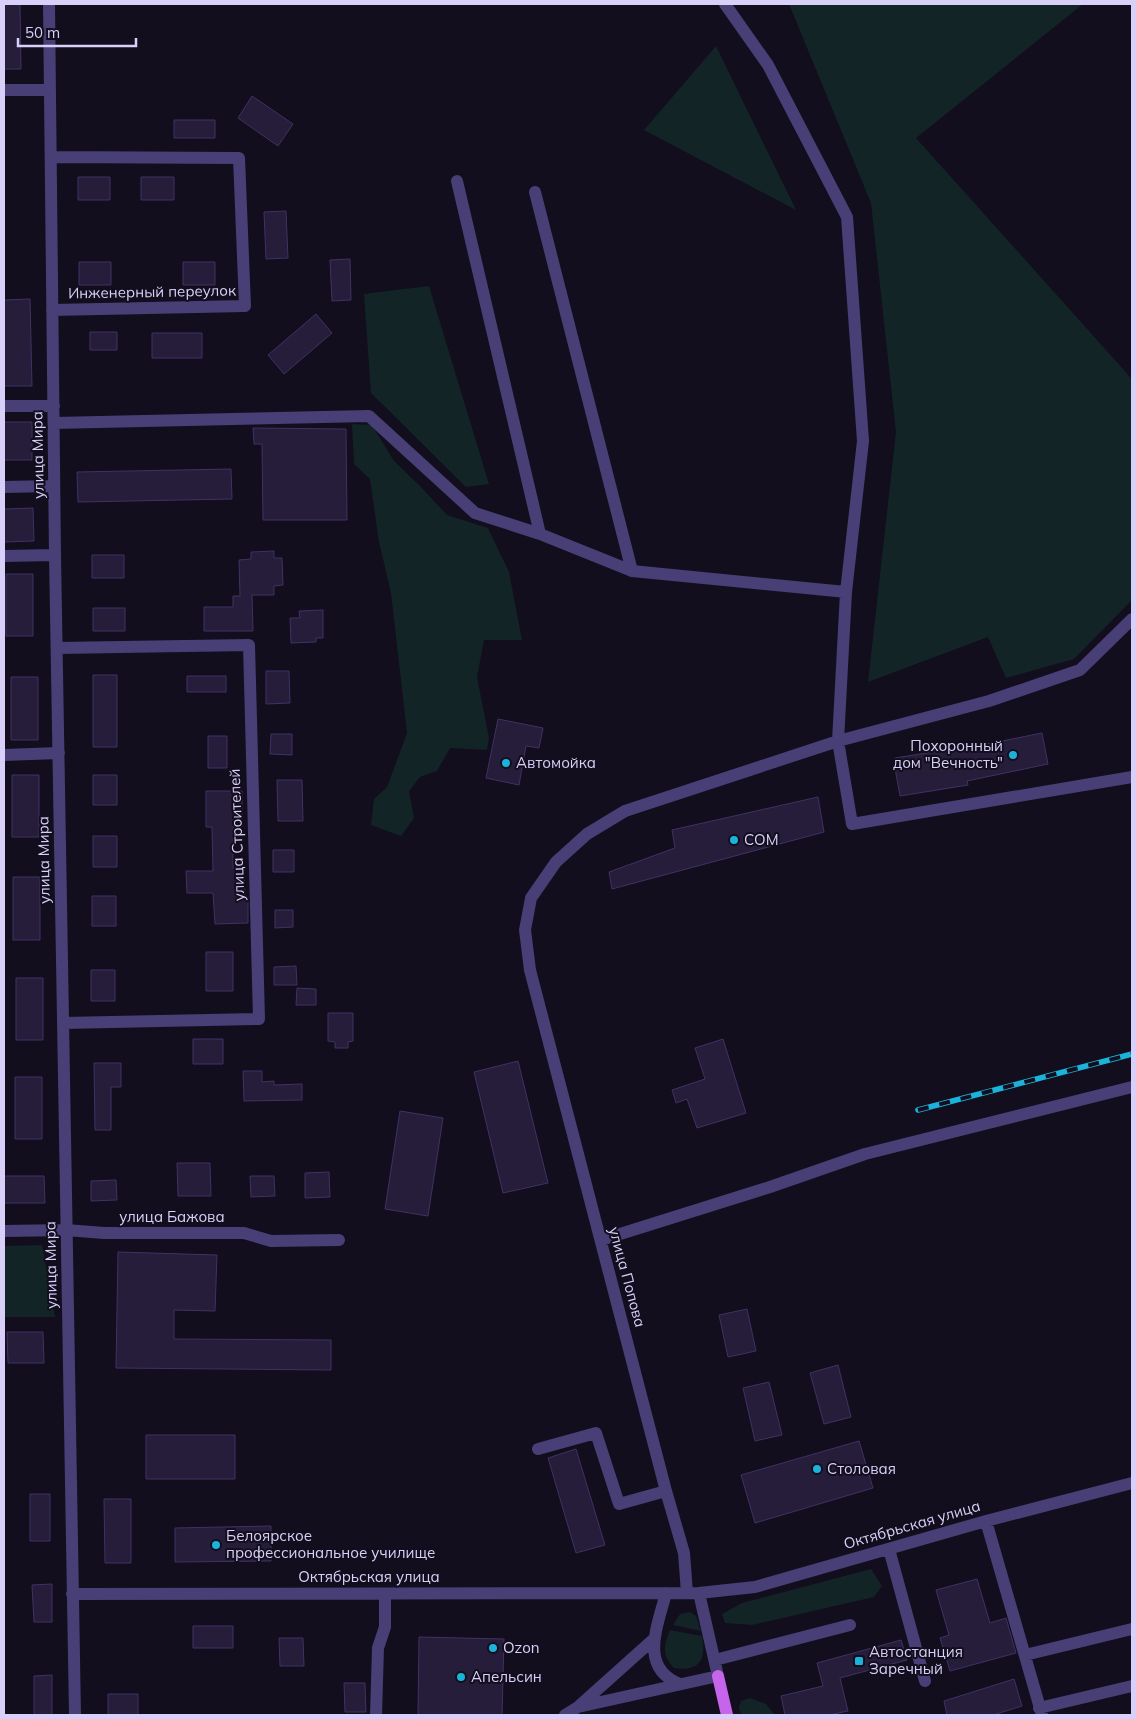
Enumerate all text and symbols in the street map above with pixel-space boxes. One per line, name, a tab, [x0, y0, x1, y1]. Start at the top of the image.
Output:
scale bar	[18, 15, 135, 47]
text: 50 m	[25, 23, 60, 42]
street label: Инженерный переулок	[68, 281, 237, 302]
street label: улица Мира	[27, 411, 48, 499]
place label: Похоронный дом "Вечность"	[893, 736, 1003, 772]
marker: Похоронный дом "Вечность"	[1007, 749, 1019, 761]
place label: Автомойка	[516, 753, 596, 772]
marker: Автомойка	[500, 757, 512, 769]
street label: улица Строителей	[225, 768, 248, 902]
street label: улица Мира	[33, 816, 54, 904]
place label: СОМ	[744, 830, 779, 849]
marker: СОМ	[728, 834, 740, 846]
street label: улица Бажова	[119, 1207, 225, 1226]
street label: улица Мира	[40, 1221, 61, 1309]
street label: улица Попова	[605, 1225, 650, 1329]
place label: Столовая	[827, 1459, 896, 1478]
marker: Столовая	[811, 1463, 823, 1475]
street label: Октябрьская улица	[841, 1496, 982, 1553]
place label: Белоярское профессиональное училище	[226, 1526, 435, 1562]
marker: Белоярское профессиональное училище	[210, 1539, 222, 1551]
street label: Октябрьская улица	[298, 1567, 440, 1586]
place label: Ozon	[503, 1638, 540, 1657]
marker: Ozon	[487, 1642, 499, 1654]
place label: Автостанция Заречный	[869, 1642, 963, 1678]
marker: Автостанция Заречный	[853, 1655, 865, 1667]
place label: Апельсин	[471, 1667, 542, 1686]
marker: Апельсин	[455, 1671, 467, 1683]

